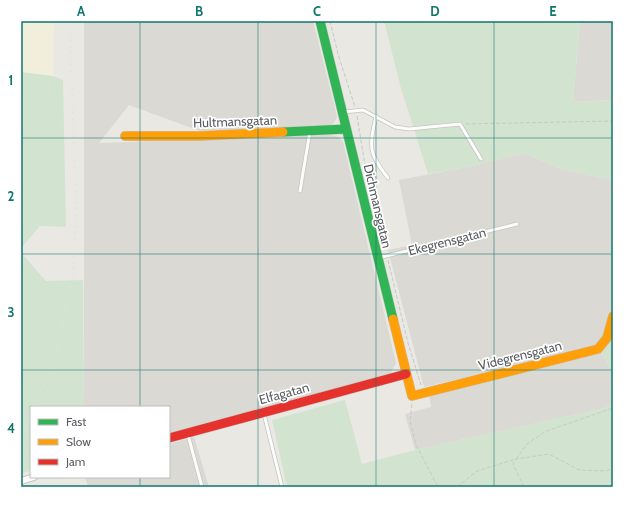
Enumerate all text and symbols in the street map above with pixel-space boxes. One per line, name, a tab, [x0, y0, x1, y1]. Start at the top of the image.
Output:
text: A	[77, 3, 86, 19]
text: B	[195, 3, 203, 19]
text: C	[313, 3, 321, 19]
text: D	[430, 3, 440, 19]
text: E	[549, 3, 557, 19]
text: 1	[9, 72, 13, 88]
street label: Hultmansgatan	[193, 112, 277, 130]
street label: Dichmansgatan	[361, 162, 395, 250]
text: 2	[8, 188, 15, 204]
street label: Ekegrensgatan	[406, 224, 488, 258]
text: 3	[7, 304, 15, 320]
street label: Videgrensgatan	[477, 337, 563, 373]
street label: Elfagatan	[257, 379, 311, 407]
legend	[30, 406, 170, 478]
text: Fast	[66, 414, 86, 429]
text: 4	[7, 420, 15, 436]
text: Slow	[66, 434, 91, 449]
text: Jam	[65, 454, 85, 469]

